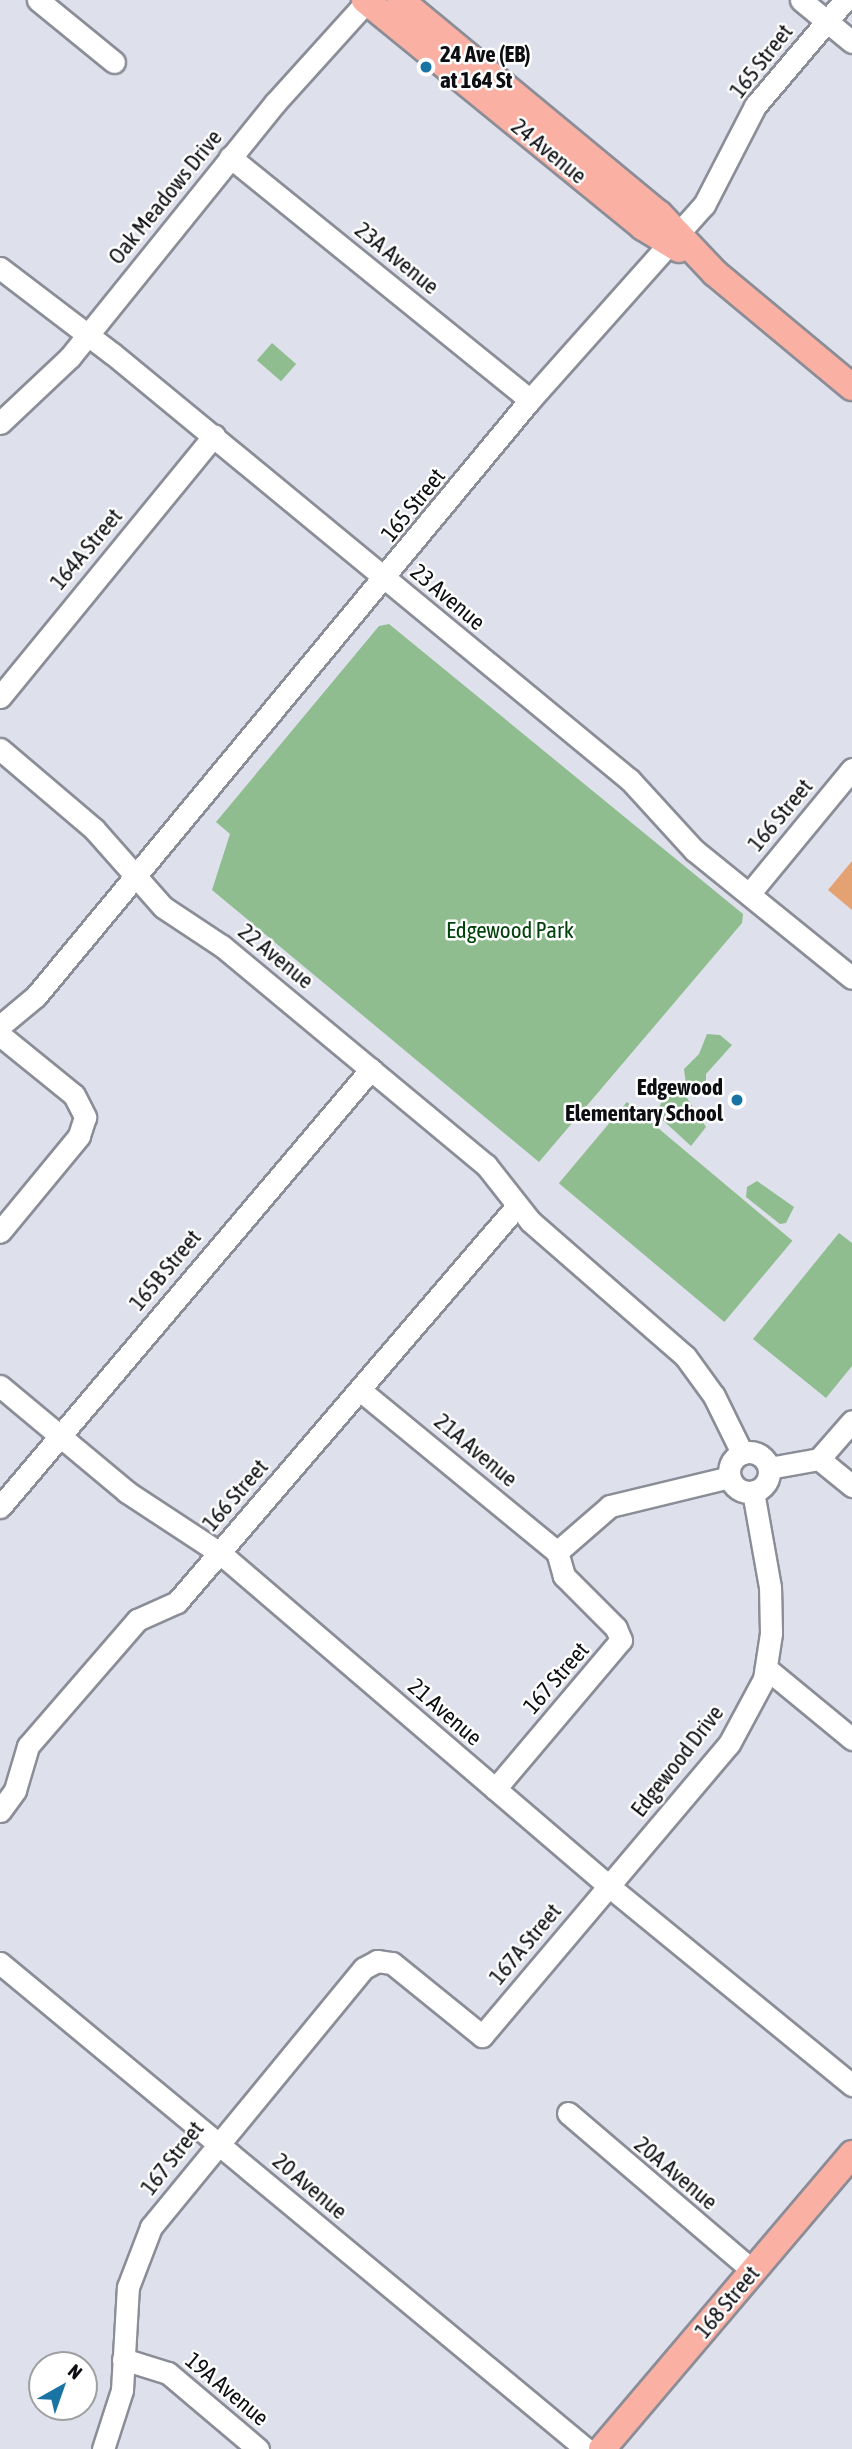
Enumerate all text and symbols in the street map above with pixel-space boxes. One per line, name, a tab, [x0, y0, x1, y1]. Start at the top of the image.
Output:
street label: 165 Street	[724, 19, 798, 103]
place label: 24 Ave (EB) at 164 St	[440, 40, 531, 94]
marker: 24 Ave (EB) at 164 St	[418, 59, 434, 75]
street label: 24 Avenue	[506, 112, 592, 190]
street label: Oak Meadows Drive	[102, 124, 228, 270]
street label: 23A Avenue	[350, 216, 444, 300]
street label: 165 Street	[375, 463, 451, 547]
street label: 164A Street	[44, 503, 128, 595]
street label: 23 Avenue	[405, 558, 491, 636]
street label: 166 Street	[742, 773, 818, 857]
park label: Edgewood Park	[446, 916, 574, 944]
street label: 22 Avenue	[233, 917, 319, 995]
place label: Edgewood Elementary School	[565, 1073, 723, 1127]
marker: Edgewood Elementary School	[729, 1092, 745, 1108]
street label: 165B Street	[123, 1224, 207, 1316]
street label: 21A Avenue	[429, 1407, 523, 1493]
street label: 166 Street	[196, 1453, 274, 1537]
street label: 167 Street	[517, 1636, 595, 1720]
street label: 21 Avenue	[403, 1673, 487, 1751]
street label: Edgewood Drive	[625, 1700, 729, 1822]
street label: 167A Street	[483, 1898, 567, 1990]
street label: 167 Street	[135, 2116, 209, 2200]
street label: 20A Avenue	[629, 2130, 723, 2216]
street label: 20 Avenue	[267, 2147, 353, 2225]
street label: 168 Street	[689, 2260, 765, 2344]
street label: 19A Avenue	[180, 2346, 274, 2432]
north arrow	[28, 2351, 98, 2421]
text: N	[64, 2359, 87, 2383]

